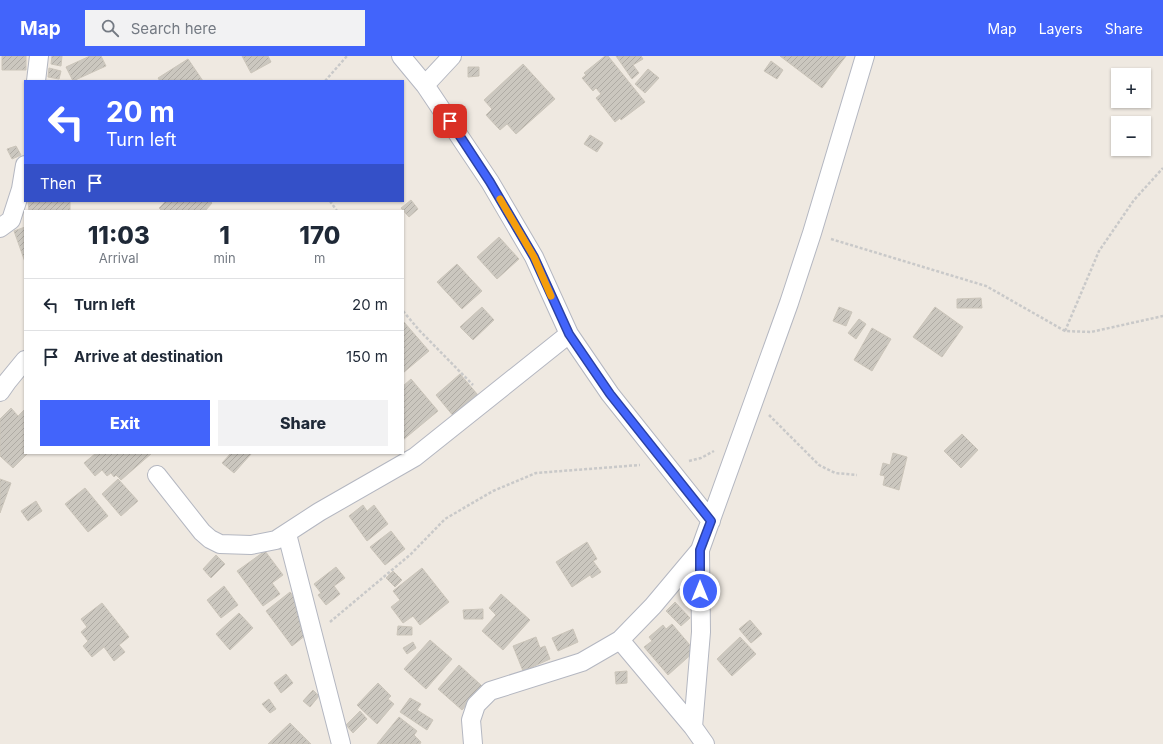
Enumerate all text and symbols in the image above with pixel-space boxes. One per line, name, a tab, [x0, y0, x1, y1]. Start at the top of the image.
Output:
search box	[85, 10, 365, 46]
text: Map	[20, 17, 61, 40]
icon: search	[99, 17, 121, 39]
text: Search here	[131, 19, 216, 38]
text: Map	[988, 20, 1017, 37]
text: Layers	[1039, 20, 1083, 37]
text: Share	[1105, 20, 1143, 37]
map controls	[1111, 68, 1151, 156]
button: +	[1111, 68, 1151, 108]
text: 20 m	[106, 95, 175, 129]
icon: left	[40, 96, 92, 148]
pin	[433, 104, 467, 138]
icon: arrive	[439, 110, 461, 132]
button: −	[1111, 116, 1151, 156]
text: Turn left	[106, 129, 176, 150]
icon: arrive	[84, 172, 106, 194]
text: Then	[40, 174, 76, 193]
text: 11:03	[88, 221, 150, 250]
text: 1	[219, 221, 230, 250]
text: 170	[299, 221, 340, 250]
text: Arrival	[99, 250, 139, 266]
text: min	[213, 250, 236, 266]
text: m	[314, 250, 326, 266]
icon: left	[40, 294, 62, 316]
text: Turn left	[74, 295, 135, 314]
text: 20 m	[352, 295, 388, 314]
icon: arrive	[40, 346, 62, 368]
text: Arrive at destination	[74, 347, 223, 366]
text: 150 m	[346, 347, 388, 366]
button: Exit	[40, 400, 210, 446]
button: Share	[218, 400, 388, 446]
position arrow	[679, 570, 721, 612]

